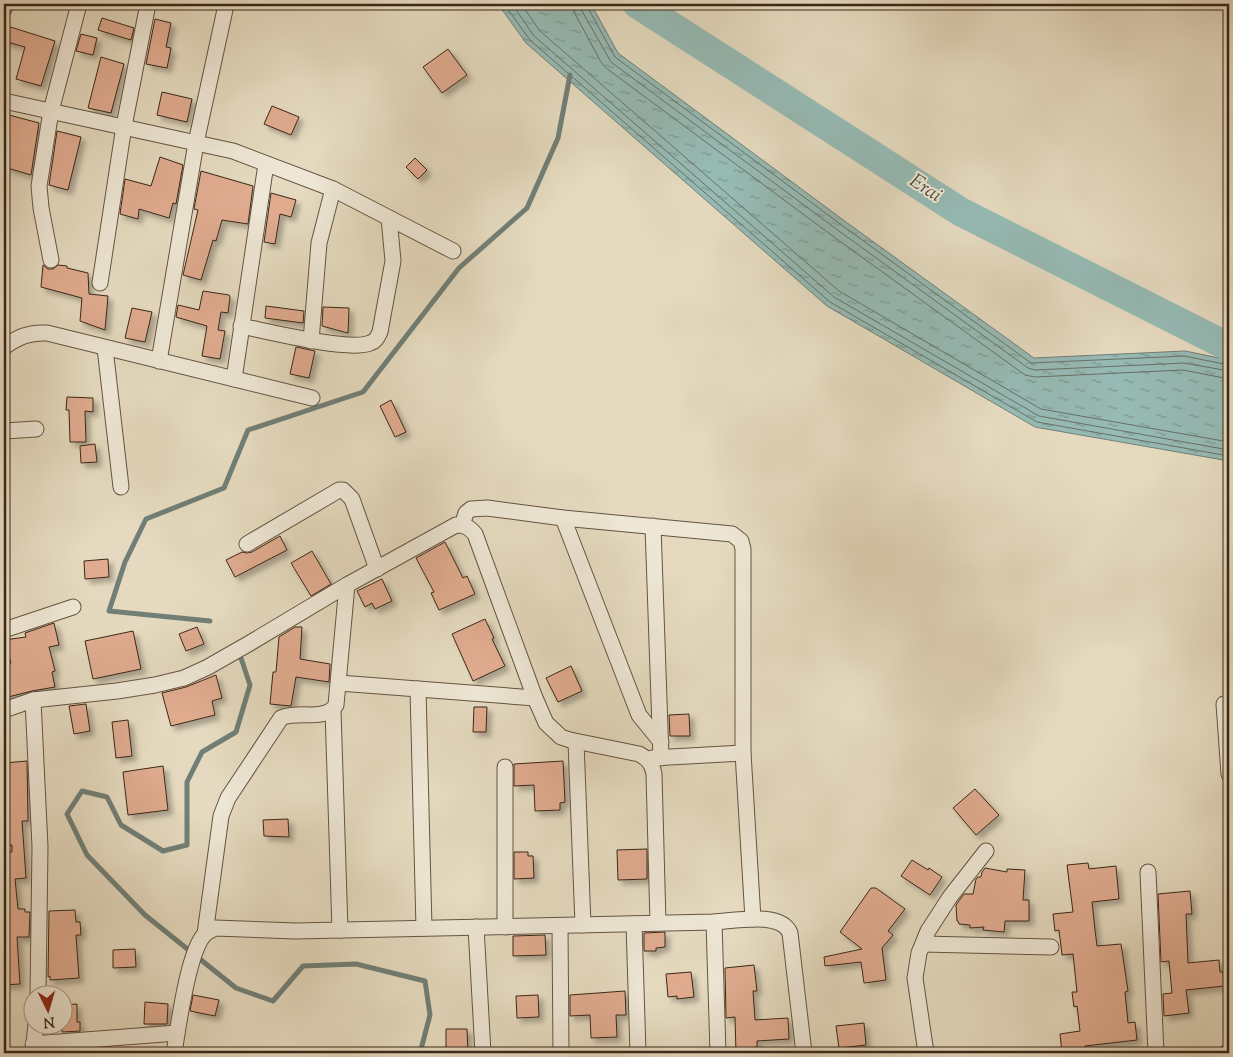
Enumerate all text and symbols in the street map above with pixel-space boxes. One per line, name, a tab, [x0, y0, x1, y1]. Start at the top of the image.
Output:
water label: Erai	[903, 168, 947, 210]
north arrow	[22, 984, 72, 1034]
text: N	[43, 1011, 55, 1031]

